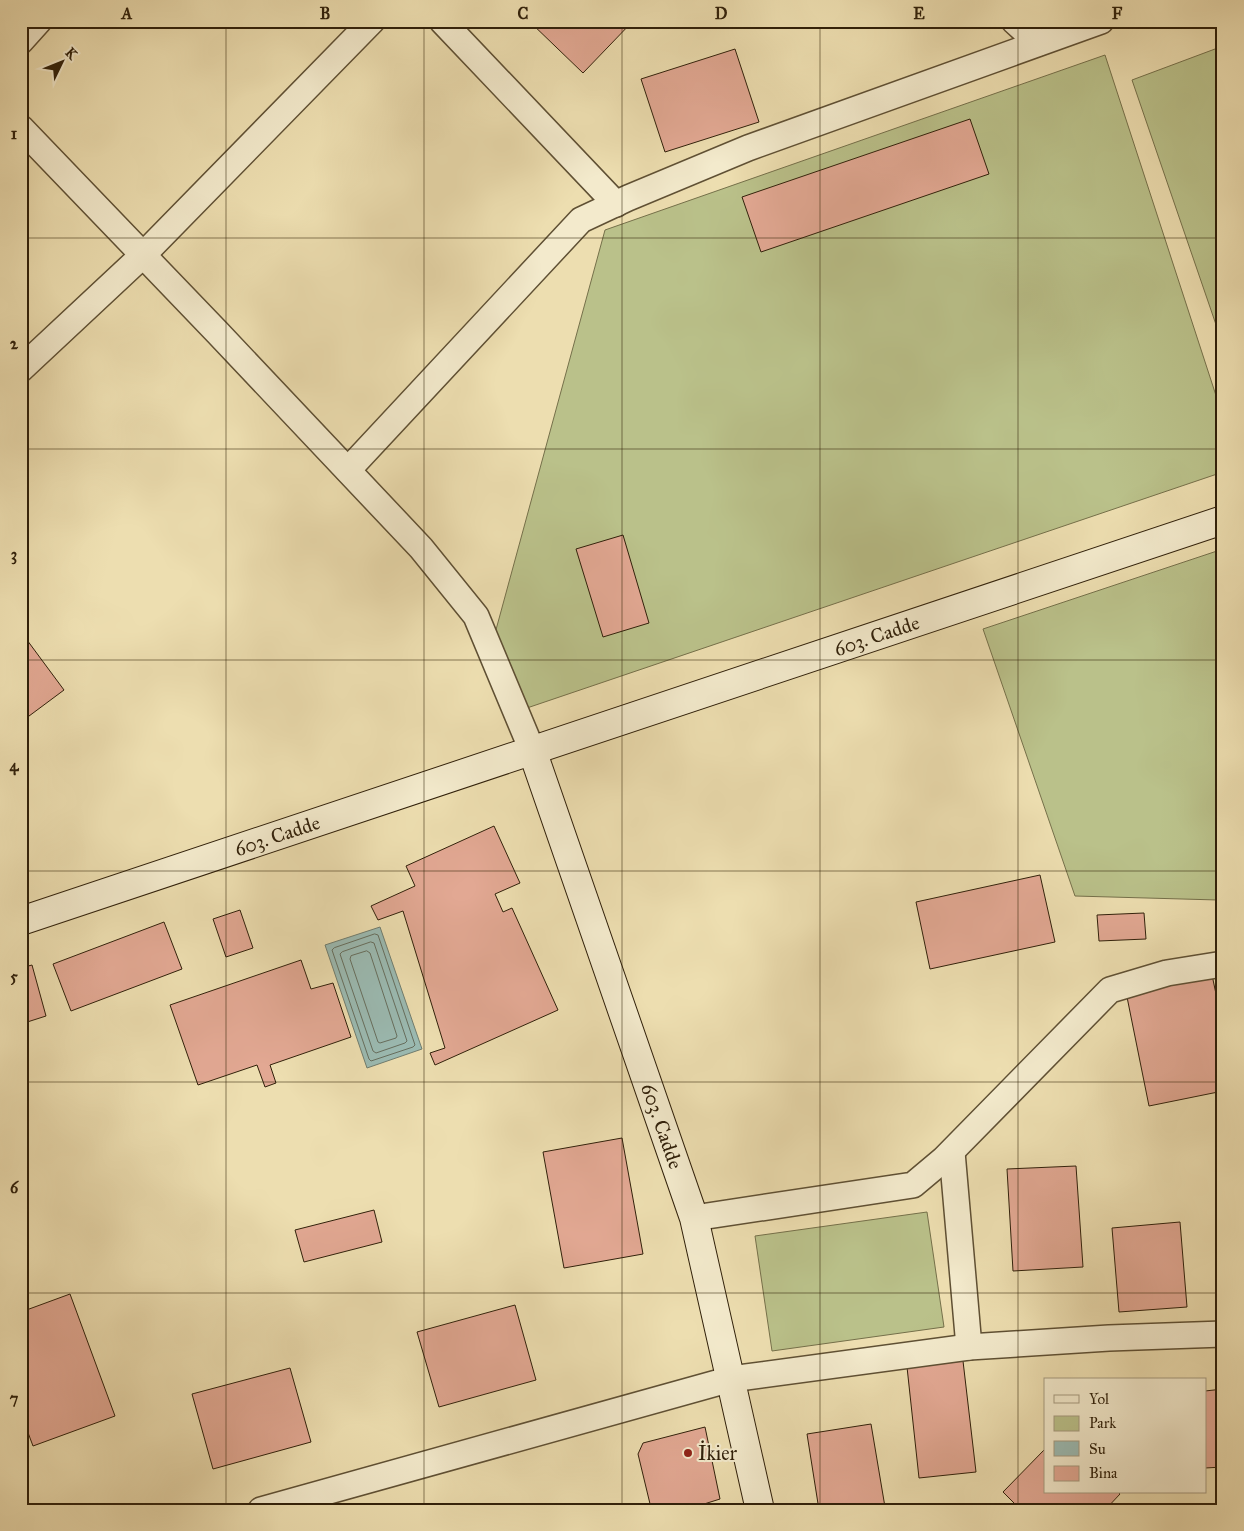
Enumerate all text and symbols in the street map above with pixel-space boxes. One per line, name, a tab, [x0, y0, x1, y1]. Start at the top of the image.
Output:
text: A	[121, 4, 133, 23]
text: B	[320, 4, 330, 23]
text: C	[518, 4, 529, 23]
text: D	[715, 4, 728, 23]
text: E	[913, 4, 925, 23]
text: F	[1112, 4, 1123, 23]
north arrow	[38, 38, 88, 88]
text: K	[62, 44, 81, 64]
text: 1	[11, 124, 18, 143]
text: 2	[10, 334, 19, 353]
text: 3	[11, 545, 17, 565]
street label: 603. Cadde	[831, 610, 923, 661]
text: 4	[10, 756, 20, 776]
street label: 603. Cadde	[231, 810, 323, 861]
text: 5	[10, 967, 18, 986]
street label: 603. Cadde	[636, 1080, 688, 1172]
text: 6	[10, 1178, 19, 1197]
legend	[1044, 1378, 1206, 1494]
text: 7	[10, 1389, 19, 1408]
text: Yol	[1089, 1390, 1110, 1408]
text: Park	[1089, 1414, 1116, 1432]
place label: İkier	[698, 1440, 738, 1465]
text: Su	[1089, 1440, 1106, 1458]
marker: İkier	[682, 1447, 694, 1459]
text: Bina	[1089, 1464, 1118, 1482]

